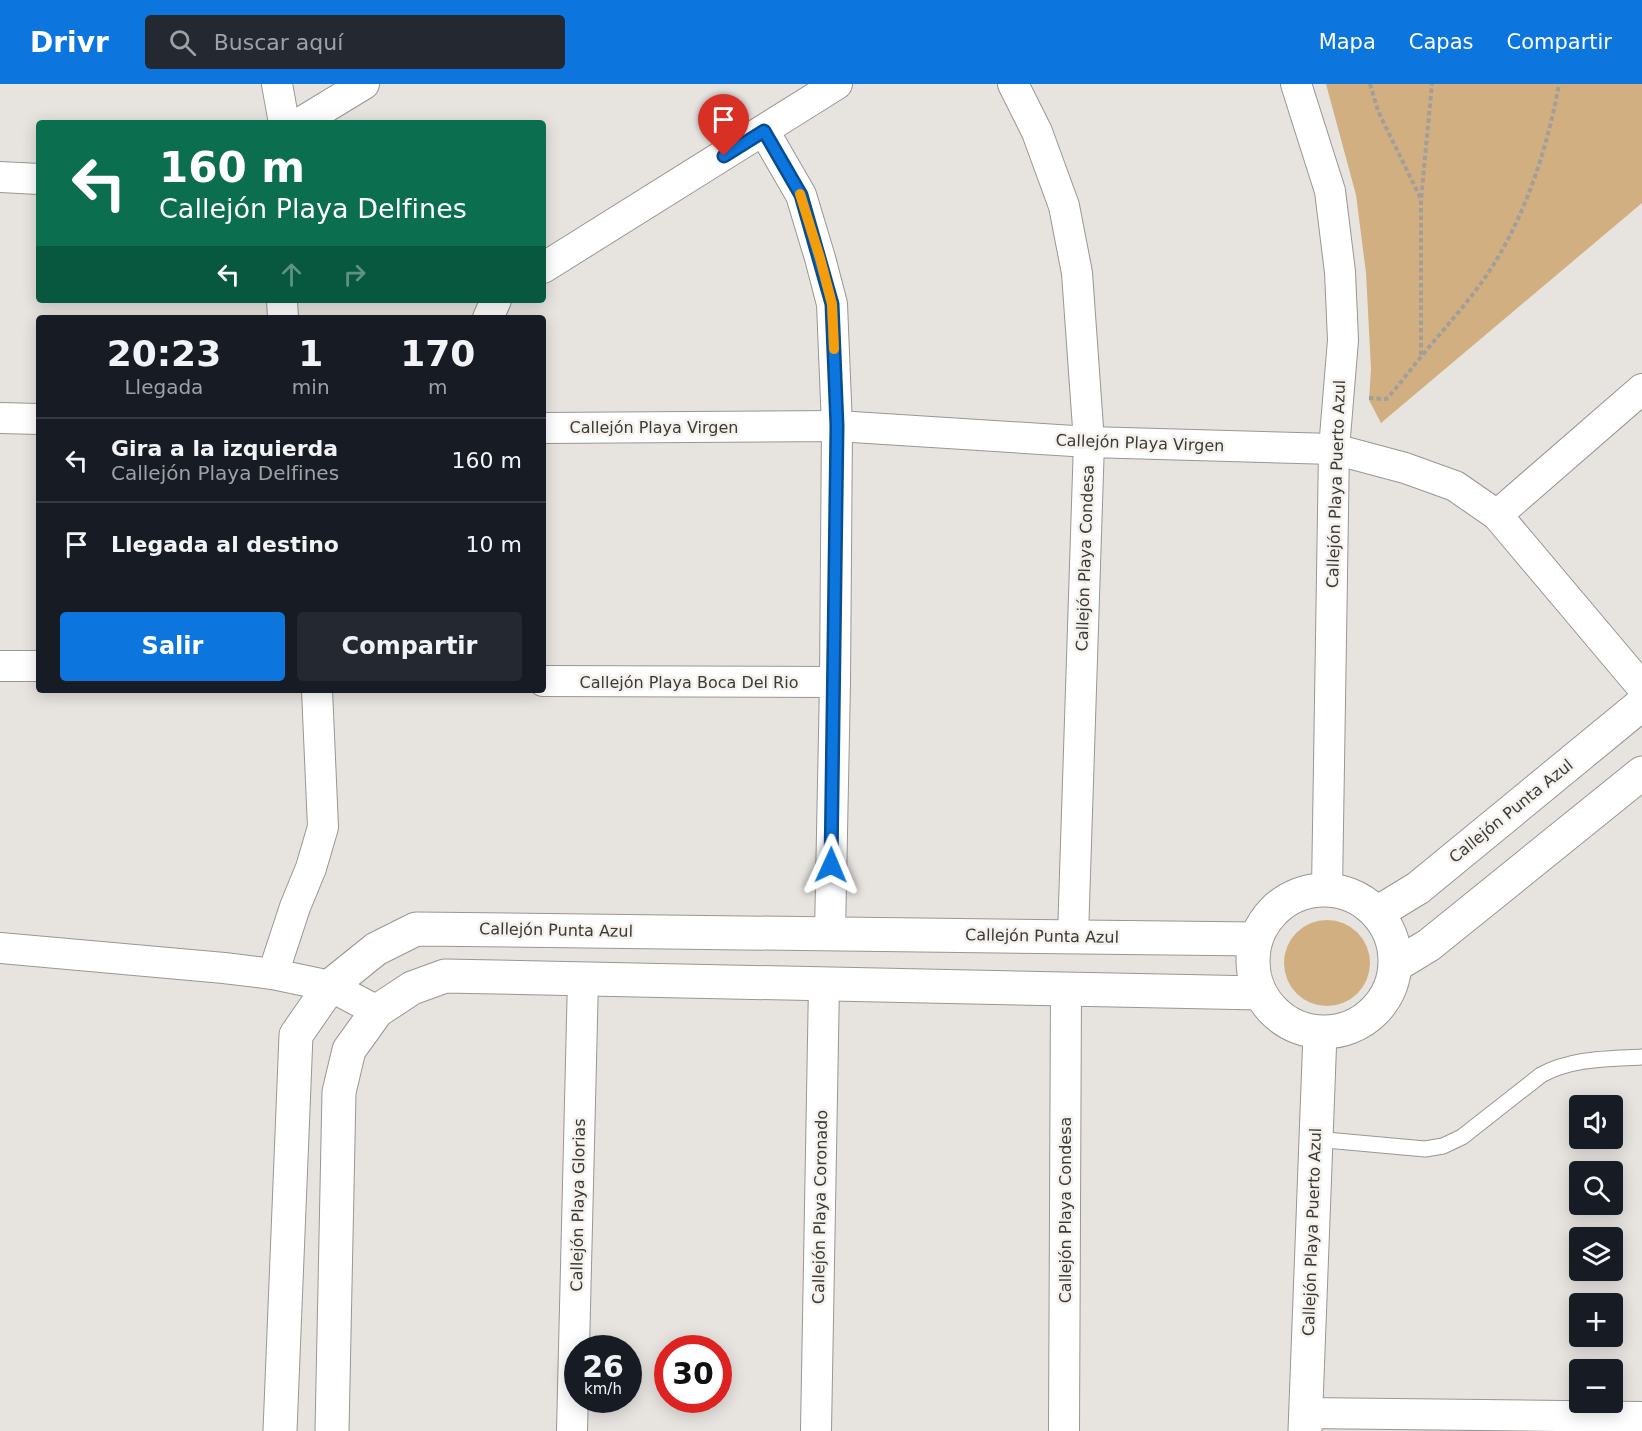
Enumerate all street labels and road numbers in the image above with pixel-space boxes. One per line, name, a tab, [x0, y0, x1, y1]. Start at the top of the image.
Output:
street label: Callejón Playa Puerto Azul	[1323, 380, 1349, 588]
street label: Callejón Playa Virgen	[570, 418, 738, 437]
street label: Callejón Playa Virgen	[1055, 431, 1225, 455]
street label: Callejón Playa Condesa	[1072, 464, 1098, 652]
street label: Callejón Playa Boca Del Rio	[580, 673, 798, 692]
street label: Callejón Punta Azul	[1445, 755, 1577, 867]
street label: Callejón Punta Azul	[479, 919, 633, 941]
street label: Callejón Punta Azul	[965, 925, 1119, 947]
street label: Callejón Playa Coronado	[809, 1110, 831, 1304]
street label: Callejón Playa Condesa	[1056, 1117, 1075, 1303]
street label: Callejón Playa Glorias	[567, 1118, 589, 1292]
street label: Callejón Playa Puerto Azul	[1299, 1128, 1325, 1336]

